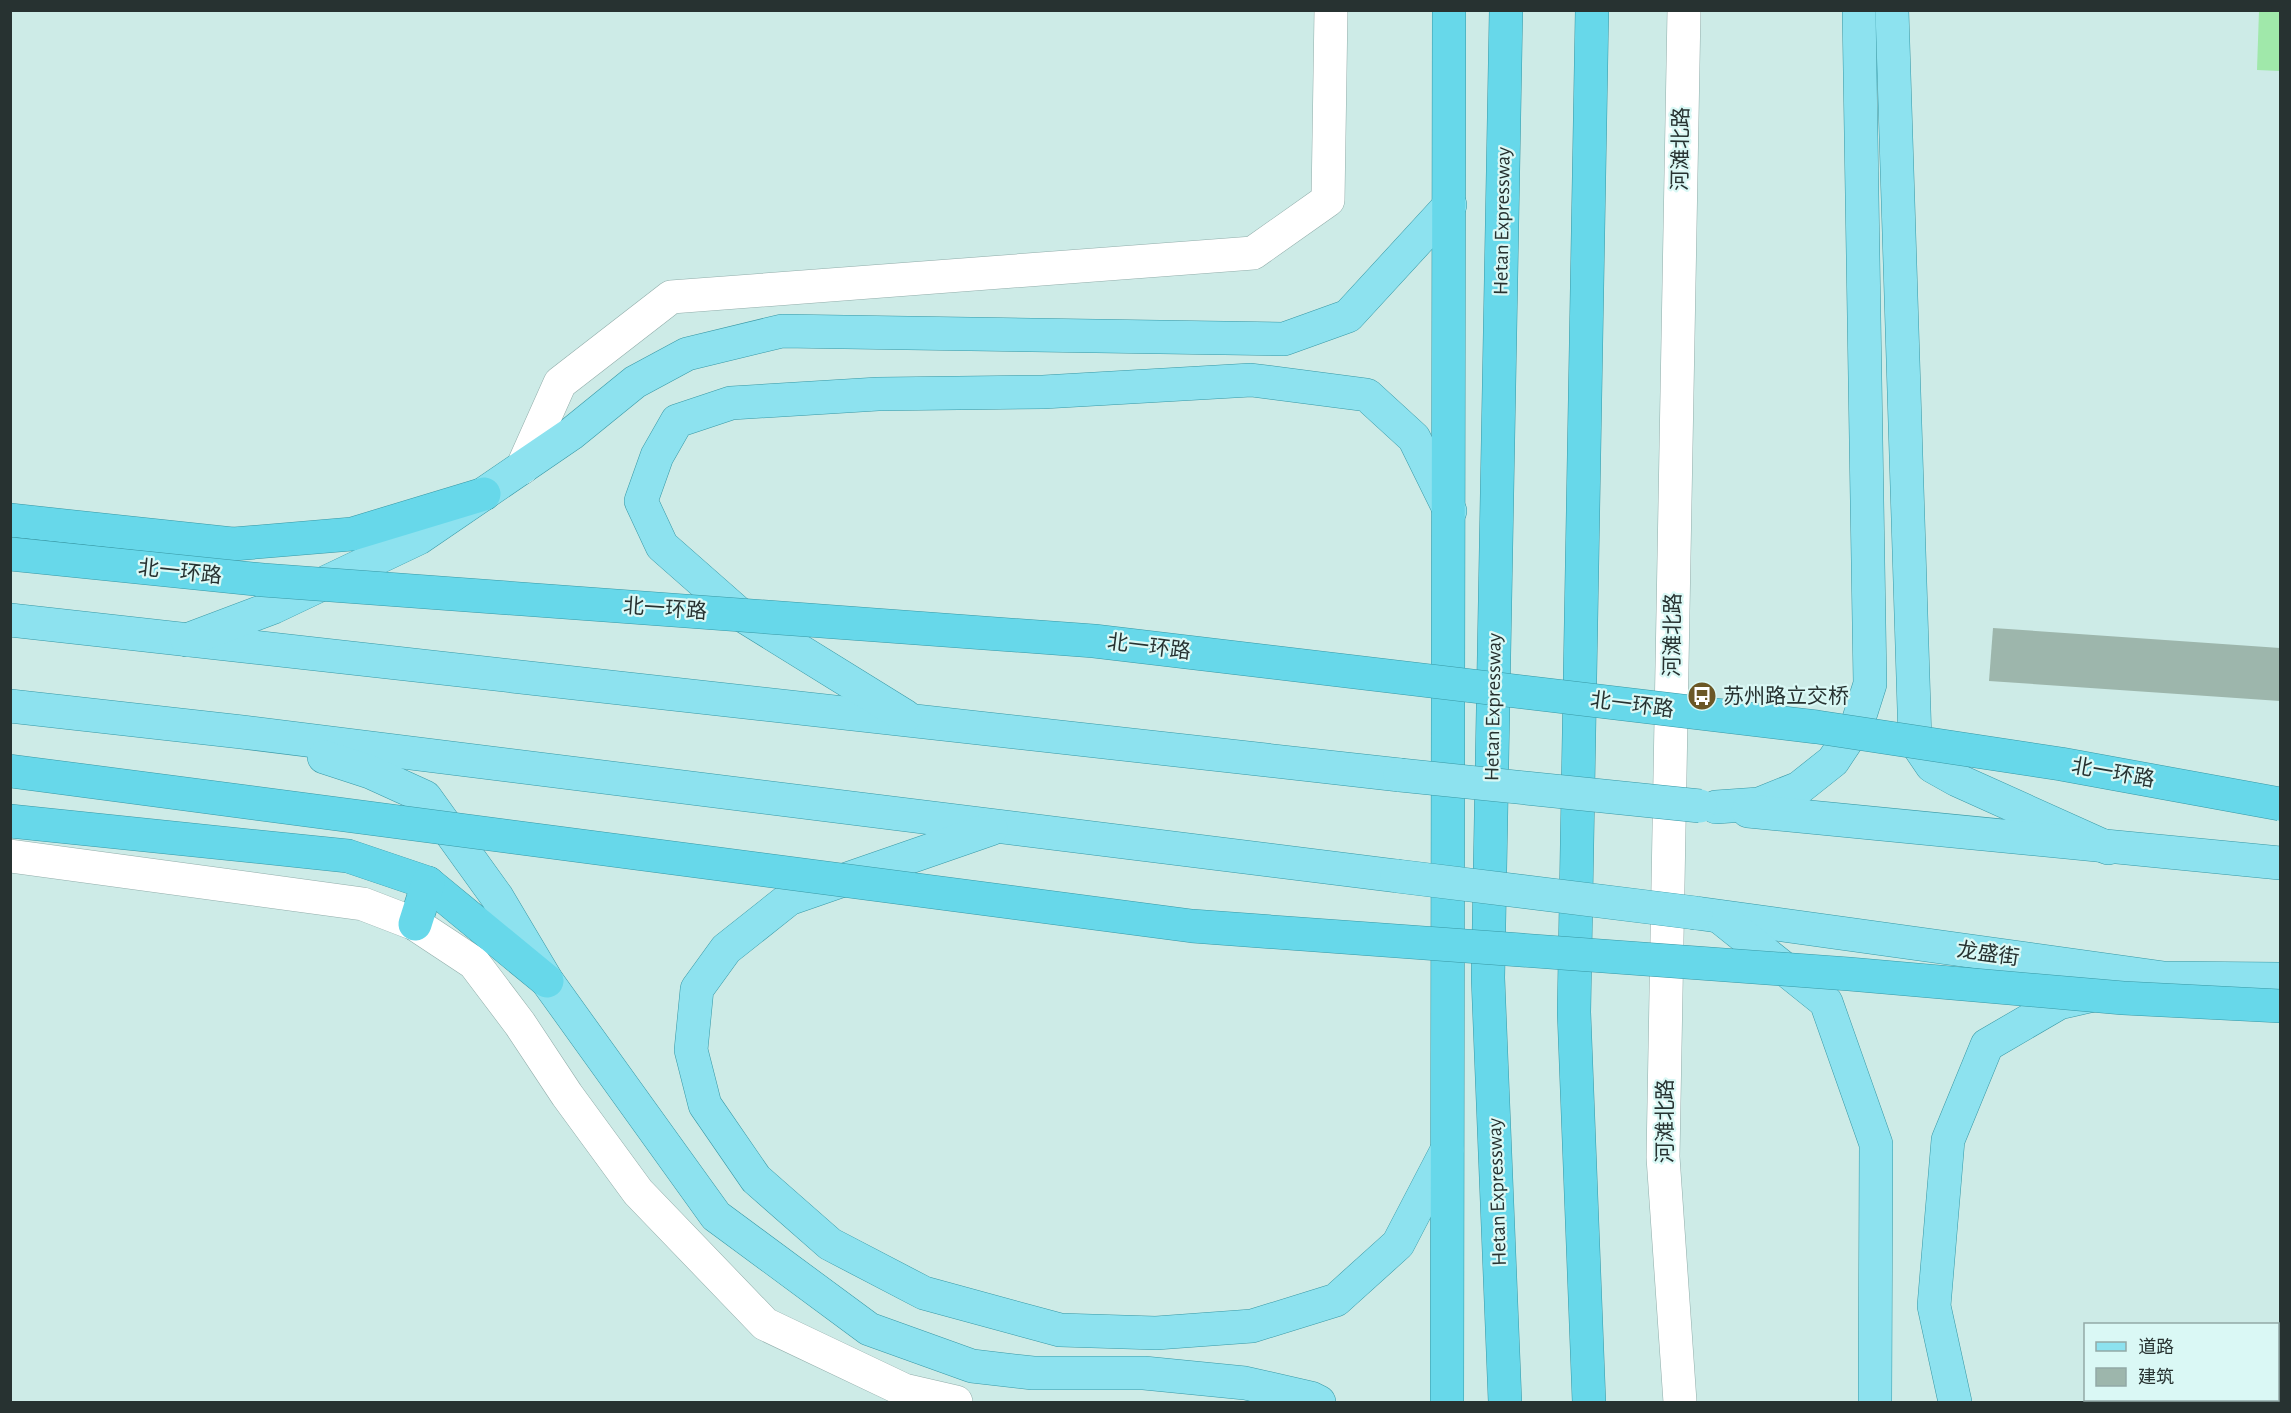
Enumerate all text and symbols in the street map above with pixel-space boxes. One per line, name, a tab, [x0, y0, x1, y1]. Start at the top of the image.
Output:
street label: 河滩北路	[1669, 107, 1692, 191]
street label: Hetan Expressway	[1490, 147, 1514, 295]
street label: 北一环路	[137, 556, 223, 587]
street label: 河滩北路	[1661, 593, 1684, 677]
street label: 北一环路	[622, 595, 708, 622]
street label: 北一环路	[1106, 630, 1192, 663]
street label: Hetan Expressway	[1481, 633, 1505, 781]
bus stop icon: 苏州路立交桥	[1686, 680, 1718, 712]
place label: 苏州路立交桥	[1723, 685, 1849, 707]
street label: 北一环路	[1589, 688, 1675, 721]
street label: 北一环路	[2070, 754, 2156, 791]
street label: 龙盛街	[1955, 938, 2021, 969]
street label: 河滩北路	[1654, 1079, 1676, 1163]
street label: Hetan Expressway	[1484, 1118, 1510, 1266]
legend	[2084, 1323, 2279, 1401]
text: 道路	[2138, 1337, 2174, 1357]
text: 建筑	[2138, 1367, 2174, 1387]

